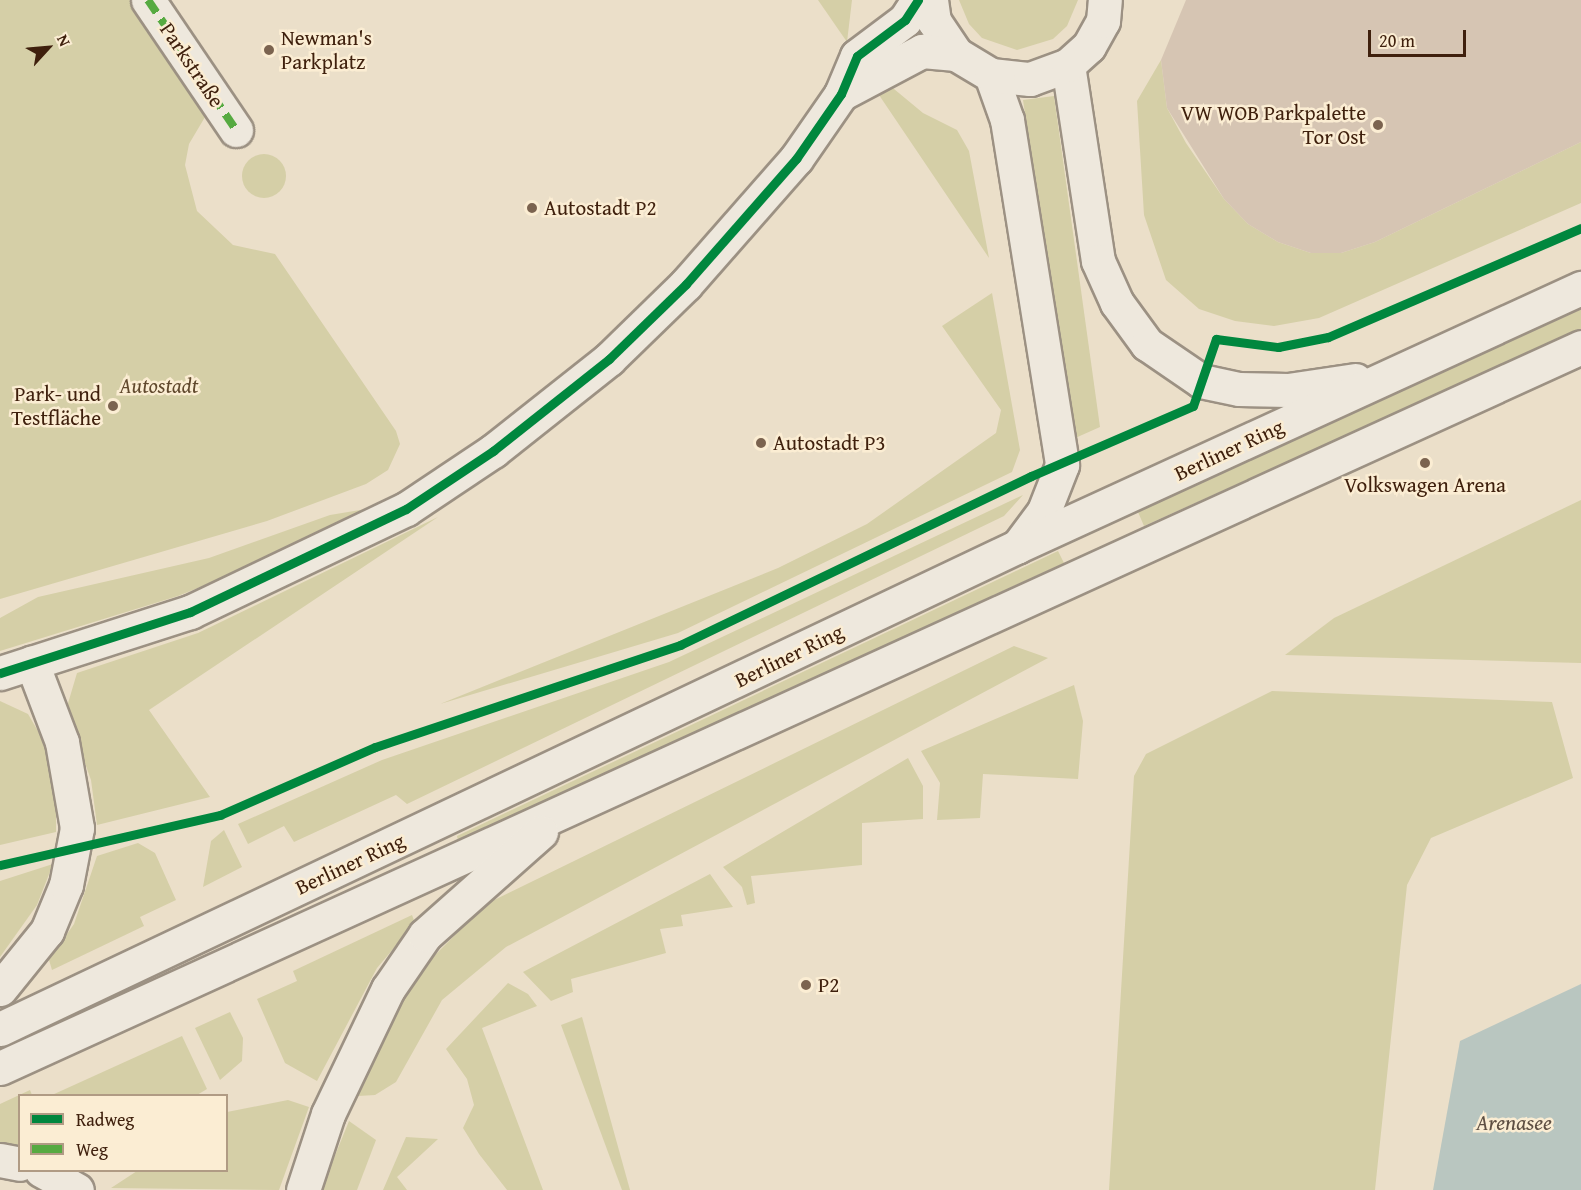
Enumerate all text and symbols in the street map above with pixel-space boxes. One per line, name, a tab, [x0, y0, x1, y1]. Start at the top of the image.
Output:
north arrow	[18, 18, 78, 78]
street label: Parkstraße	[154, 18, 230, 112]
scale bar	[1371, 18, 1468, 56]
place label: Newman's Parkplatz	[281, 25, 372, 75]
text: 20 m	[1379, 27, 1415, 54]
text: N	[51, 30, 77, 50]
marker: Newman's Parkplatz	[262, 43, 276, 57]
place label: VW WOB Parkpalette Tor Ost	[1181, 100, 1366, 150]
marker: VW WOB Parkpalette Tor Ost	[1371, 118, 1385, 132]
place label: Autostadt P2	[544, 195, 657, 221]
marker: Autostadt P2	[525, 201, 539, 215]
park label: Autostadt	[120, 373, 198, 399]
place label: Park- und Testfläche	[11, 381, 101, 431]
marker: Park- und Testfläche	[106, 399, 120, 413]
street label: Berliner Ring	[1170, 414, 1288, 486]
place label: Autostadt P3	[773, 430, 886, 456]
marker: Autostadt P3	[754, 436, 768, 450]
marker: Volkswagen Arena	[1418, 456, 1432, 470]
place label: Volkswagen Arena	[1344, 472, 1506, 498]
street label: Berliner Ring	[731, 619, 847, 693]
street label: Berliner Ring	[291, 828, 409, 900]
place label: P2	[818, 972, 839, 998]
marker: P2	[799, 978, 813, 992]
legend	[18, 1094, 228, 1172]
text: Radweg	[76, 1106, 134, 1133]
water label: Arenasee	[1476, 1110, 1552, 1136]
text: Weg	[76, 1136, 108, 1163]

